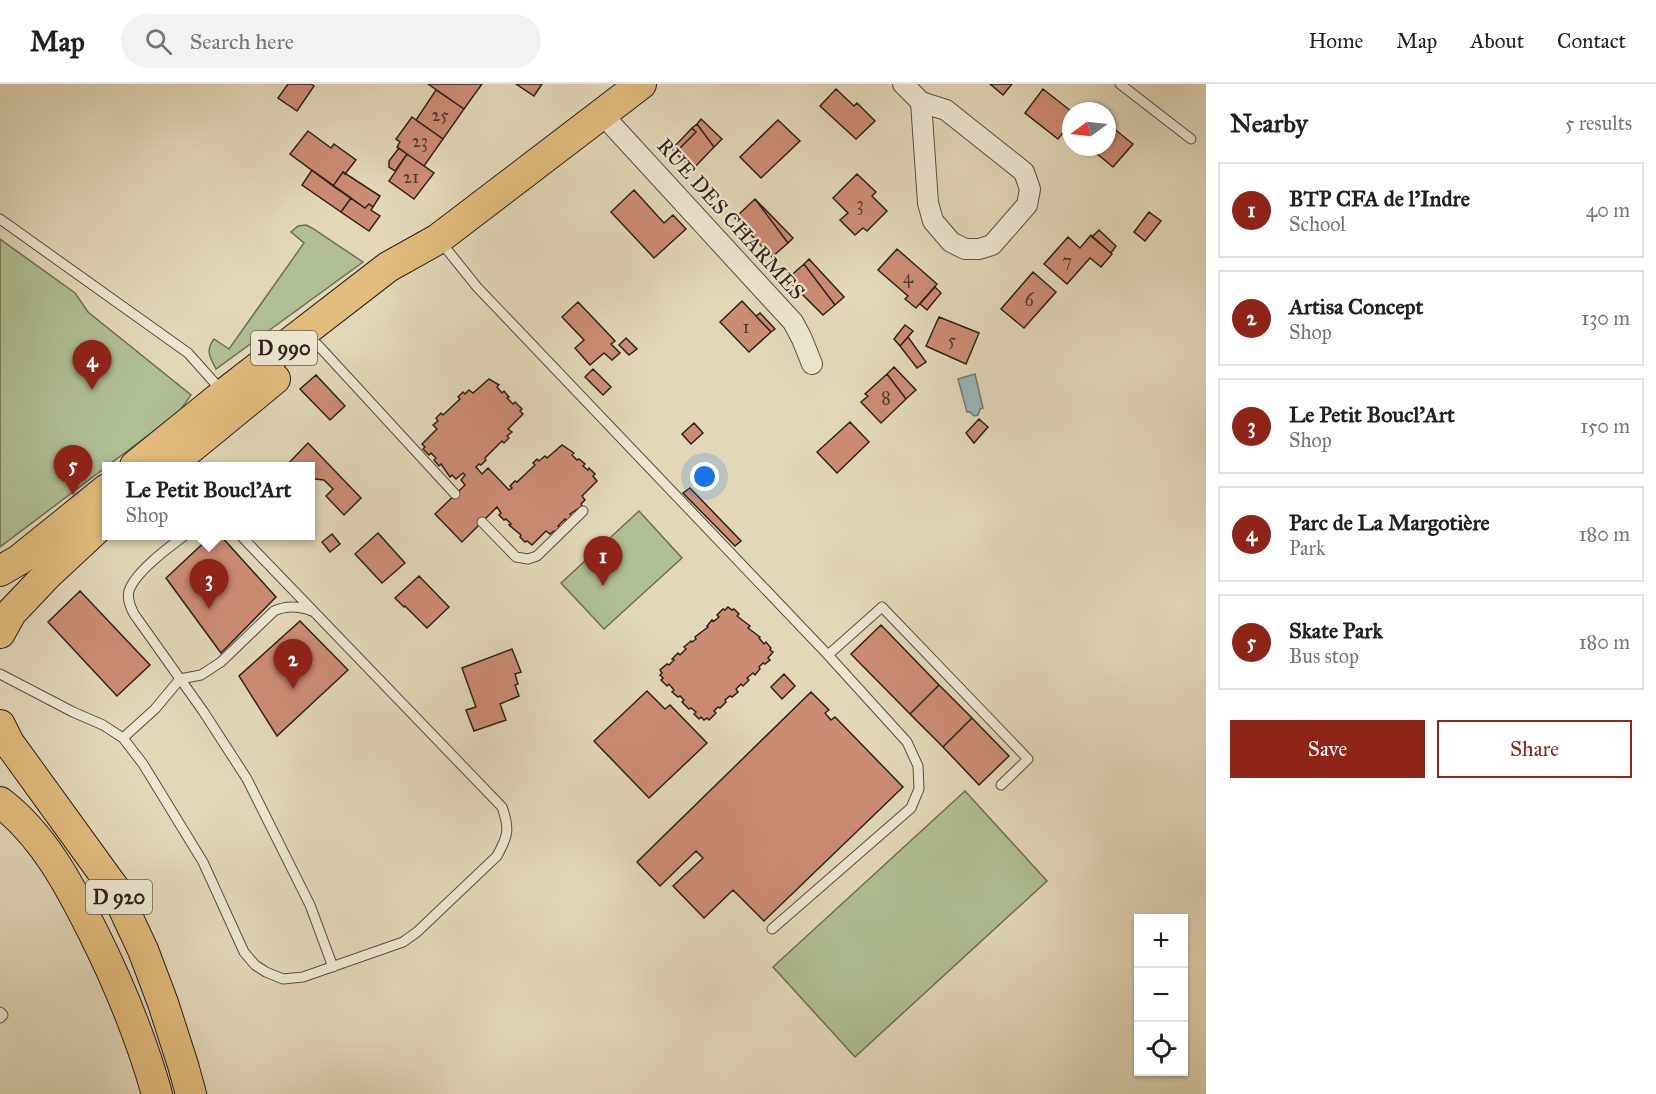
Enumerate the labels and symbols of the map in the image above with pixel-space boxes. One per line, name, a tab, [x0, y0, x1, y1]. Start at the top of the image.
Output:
north arrow	[1062, 102, 1116, 156]
house number: 25	[431, 104, 449, 126]
house number: 23	[412, 130, 428, 152]
street label: RUE DES CHARMES	[652, 133, 810, 305]
house number: 21	[403, 166, 419, 188]
house number: 3	[856, 193, 864, 215]
house number: 7	[1062, 250, 1072, 272]
house number: 4	[903, 266, 914, 288]
house number: 6	[1024, 289, 1034, 311]
house number: 1	[742, 316, 750, 338]
house number: 5	[948, 329, 957, 351]
road number: D 990	[251, 331, 317, 365]
pin: 4	[72, 340, 112, 390]
house number: 8	[881, 387, 891, 409]
pin: 5	[54, 446, 92, 495]
your location	[690, 462, 719, 491]
pin: 1	[584, 536, 622, 586]
pin: 3	[190, 560, 228, 609]
pin: 2	[274, 640, 312, 689]
road number: D 920	[86, 880, 152, 914]

